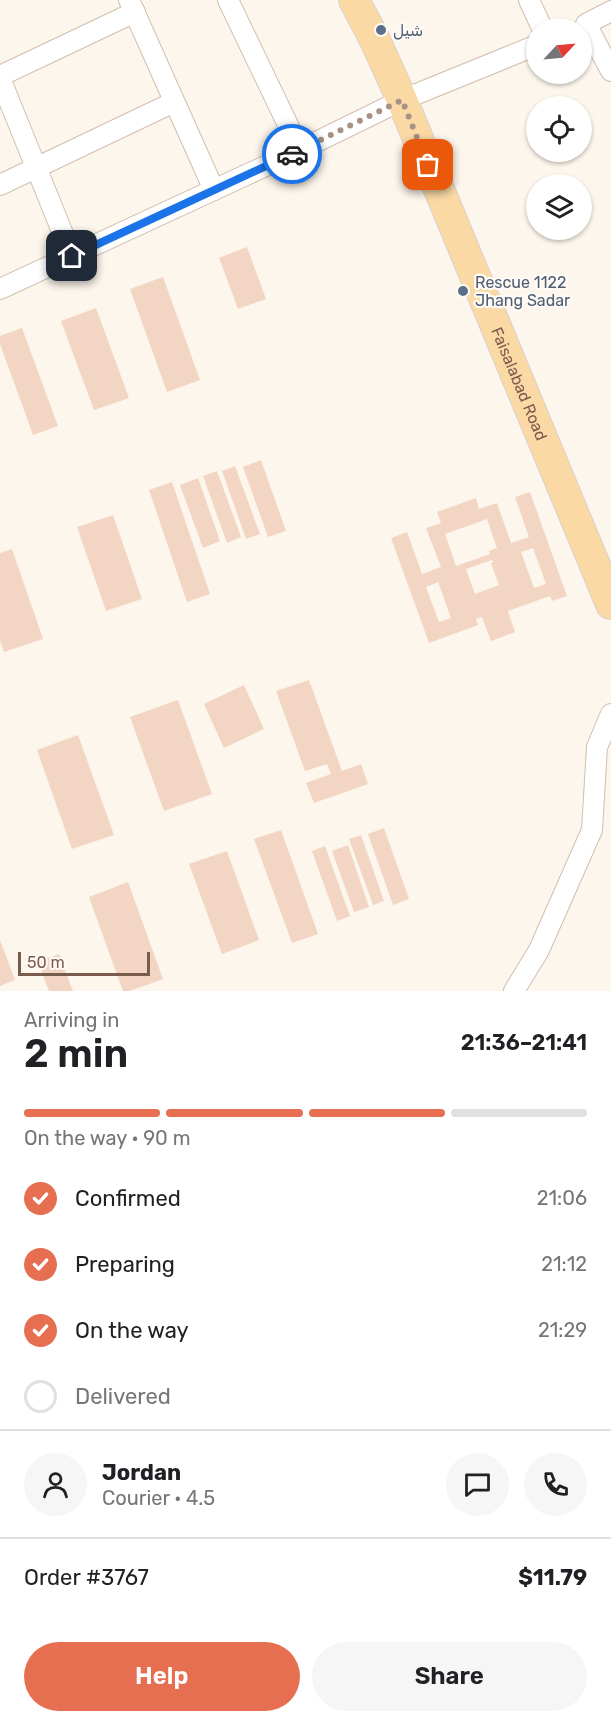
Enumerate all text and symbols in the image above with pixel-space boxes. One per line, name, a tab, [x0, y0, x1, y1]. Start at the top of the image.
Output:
north arrow	[526, 18, 592, 84]
map controls	[526, 18, 592, 240]
place label: شیل	[393, 21, 423, 40]
marker: شیل	[374, 23, 388, 37]
button: locate	[526, 96, 592, 162]
courier	[262, 124, 322, 184]
icon: car	[276, 138, 309, 171]
pin	[402, 139, 453, 190]
icon: bag	[411, 148, 444, 181]
button: layers	[526, 174, 592, 240]
pin	[46, 230, 97, 281]
icon: home	[55, 239, 88, 272]
place label: Rescue 1122 Jhang Sadar	[475, 273, 570, 310]
marker: Rescue 1122 Jhang Sadar	[456, 284, 470, 298]
street label: Faisalabad Road	[488, 324, 552, 443]
scale bar	[18, 949, 150, 977]
text: 50 m	[27, 953, 65, 972]
text: Arriving in	[24, 1008, 119, 1032]
text: 21:36–21:41	[461, 1029, 587, 1056]
text: 2 min	[24, 1031, 128, 1077]
text: On the way · 90 m	[24, 1126, 190, 1150]
icon: check	[24, 1182, 57, 1215]
text: Confirmed	[75, 1185, 181, 1212]
text: 21:06	[537, 1186, 587, 1210]
icon: check	[24, 1248, 57, 1281]
text: Preparing	[75, 1251, 175, 1278]
text: 21:12	[541, 1252, 587, 1276]
icon: check	[24, 1314, 57, 1347]
text: On the way	[75, 1317, 189, 1344]
text: 21:29	[538, 1318, 587, 1342]
text: Delivered	[75, 1383, 171, 1410]
button: person	[24, 1453, 87, 1516]
button: chat	[446, 1453, 509, 1516]
button: phone	[524, 1453, 587, 1516]
text: Jordan	[102, 1459, 181, 1486]
text: Courier · 4.5	[102, 1486, 215, 1510]
text: Order #3767	[24, 1564, 149, 1591]
text: $11.79	[518, 1564, 587, 1591]
button: Help	[24, 1642, 300, 1711]
button: Share	[312, 1642, 587, 1711]

